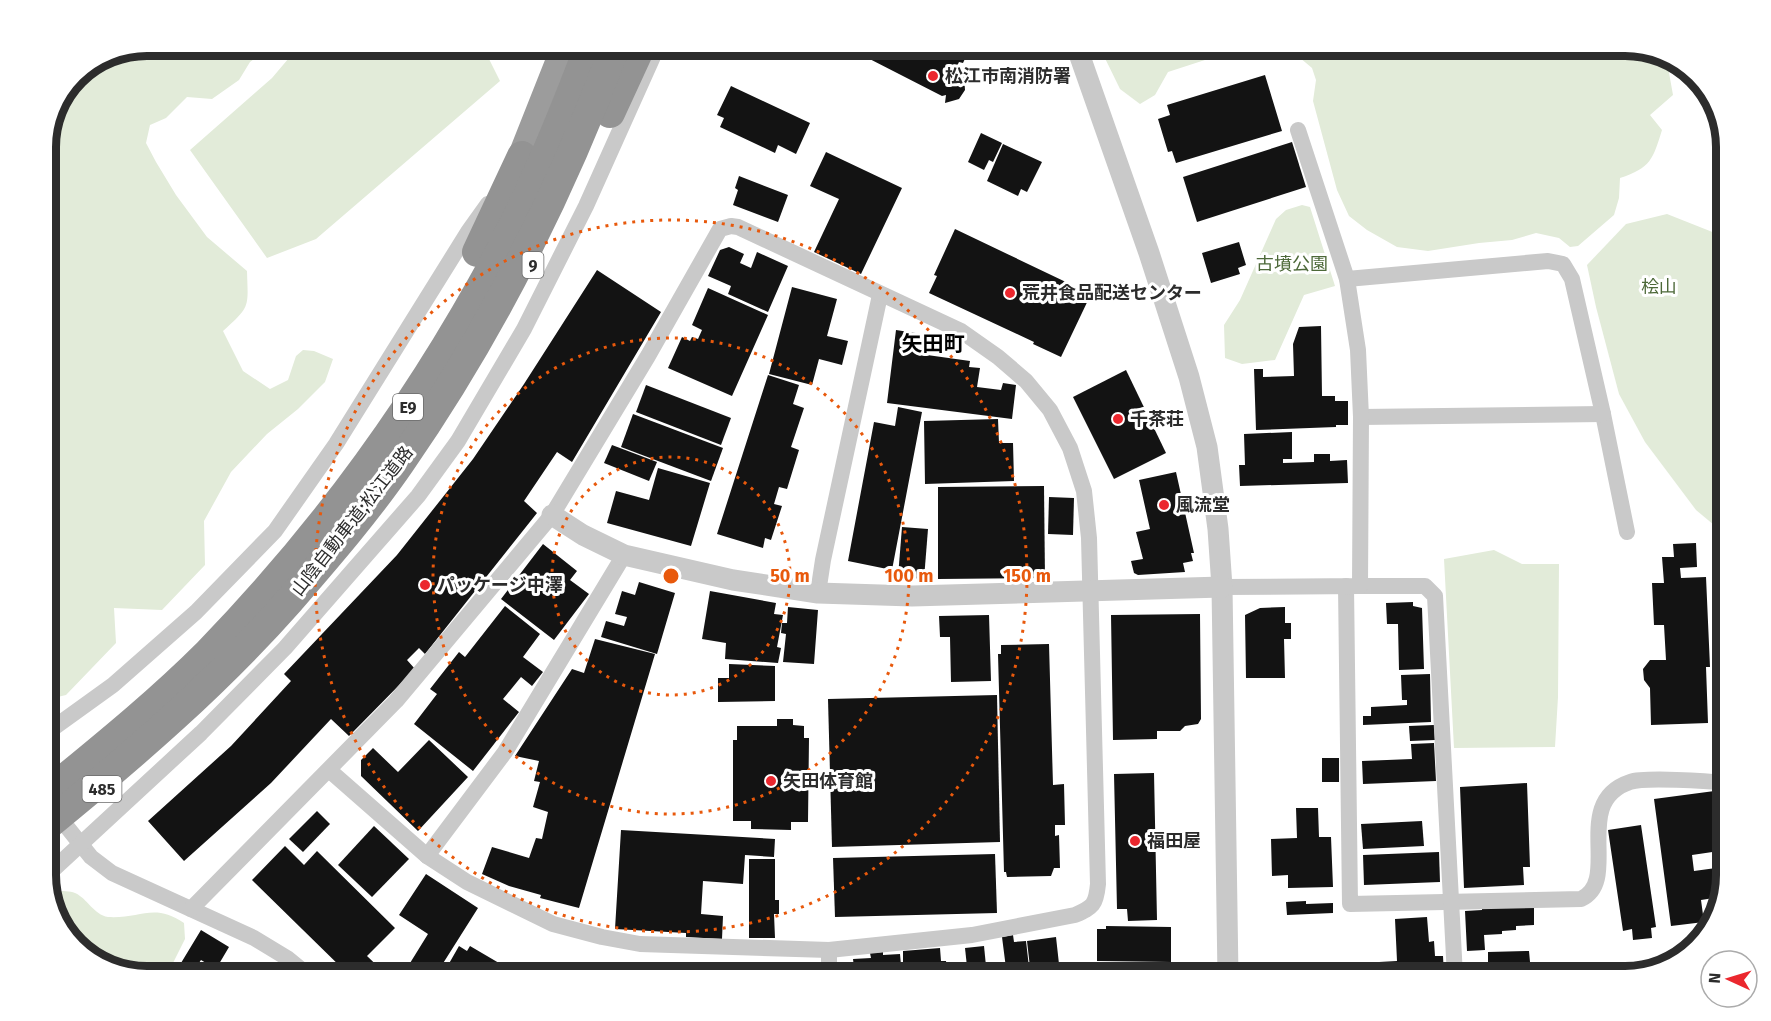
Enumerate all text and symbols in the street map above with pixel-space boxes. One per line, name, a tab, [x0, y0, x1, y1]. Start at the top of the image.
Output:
place label: 松江市南消防署	[945, 65, 1071, 87]
marker: 松江市南消防署	[926, 69, 940, 83]
road number: 9	[522, 252, 544, 278]
park label: 古墳公園	[1256, 253, 1328, 275]
park label: 桧山	[1641, 276, 1677, 298]
place label: 荒井食品配送センター	[1022, 282, 1202, 304]
marker: 荒井食品配送センター	[1003, 286, 1017, 300]
district label: 矢田町	[902, 331, 965, 357]
road number: E9	[393, 394, 423, 420]
place label: 千茶荘	[1130, 408, 1184, 430]
marker: 千茶荘	[1111, 412, 1125, 426]
street label: 山陰自動車道;松江道路	[287, 442, 417, 600]
place label: 風流堂	[1176, 494, 1230, 516]
marker: 風流堂	[1157, 498, 1171, 512]
text: 50 m	[770, 565, 810, 587]
text: 100 m	[885, 565, 933, 587]
text: 150 m	[1003, 565, 1051, 587]
centre of rings	[661, 566, 681, 586]
place label: パッケージ中澤	[437, 574, 563, 596]
marker: パッケージ中澤	[418, 578, 432, 592]
place label: 矢田体育館	[783, 770, 873, 792]
marker: 矢田体育館	[764, 774, 778, 788]
road number: 485	[82, 776, 122, 802]
place label: 福田屋	[1147, 830, 1201, 852]
marker: 福田屋	[1128, 834, 1142, 848]
north arrow	[1699, 949, 1759, 1009]
text: N	[1705, 972, 1724, 984]

